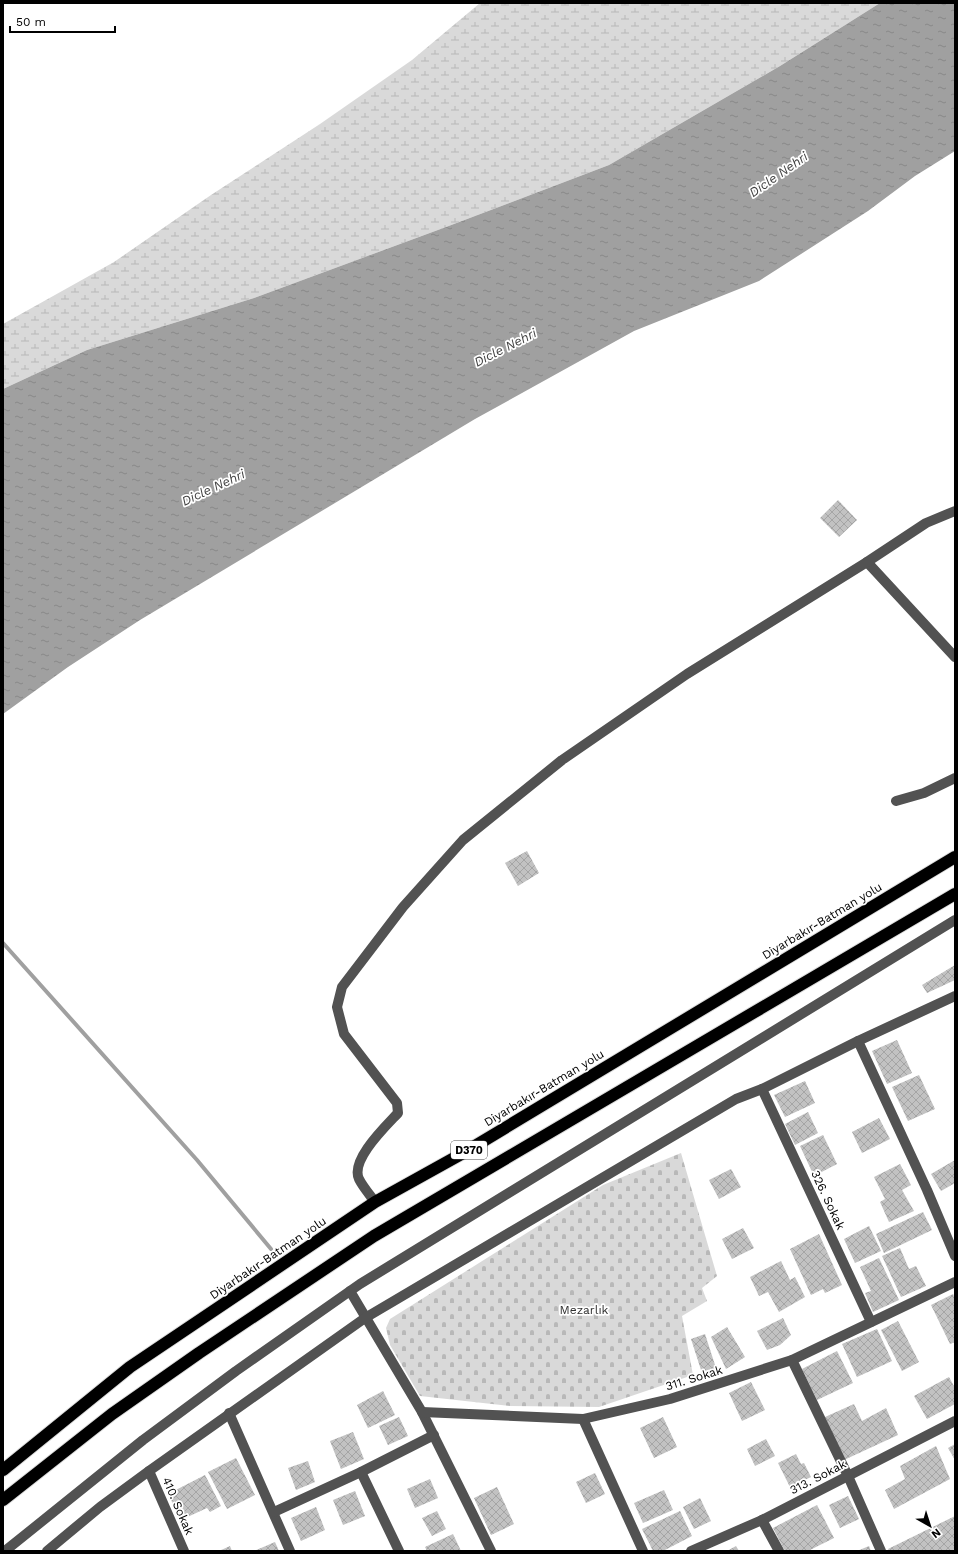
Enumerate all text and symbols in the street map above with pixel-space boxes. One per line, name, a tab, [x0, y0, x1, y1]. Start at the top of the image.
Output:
scale bar	[10, 8, 115, 34]
text: 50 m	[16, 15, 46, 29]
water label: Dicle Nehri	[746, 148, 811, 200]
water label: Dicle Nehri	[472, 325, 539, 370]
water label: Dicle Nehri	[179, 466, 248, 509]
street label: Diyarbakır-Batman yolu	[760, 880, 884, 962]
street label: Diyarbakır-Batman yolu	[482, 1047, 606, 1129]
road number: D370	[451, 1141, 487, 1159]
street label: 326. Sokak	[808, 1168, 848, 1232]
street label: Diyarbakır-Batman yolu	[207, 1214, 329, 1302]
park label: Mezarlık	[560, 1303, 609, 1317]
street label: 311. Sokak	[664, 1363, 724, 1393]
street label: 313. Sokak	[788, 1457, 849, 1497]
street label: 410. Sokak	[160, 1475, 197, 1537]
north arrow	[910, 1506, 950, 1546]
text: N	[929, 1526, 943, 1541]

